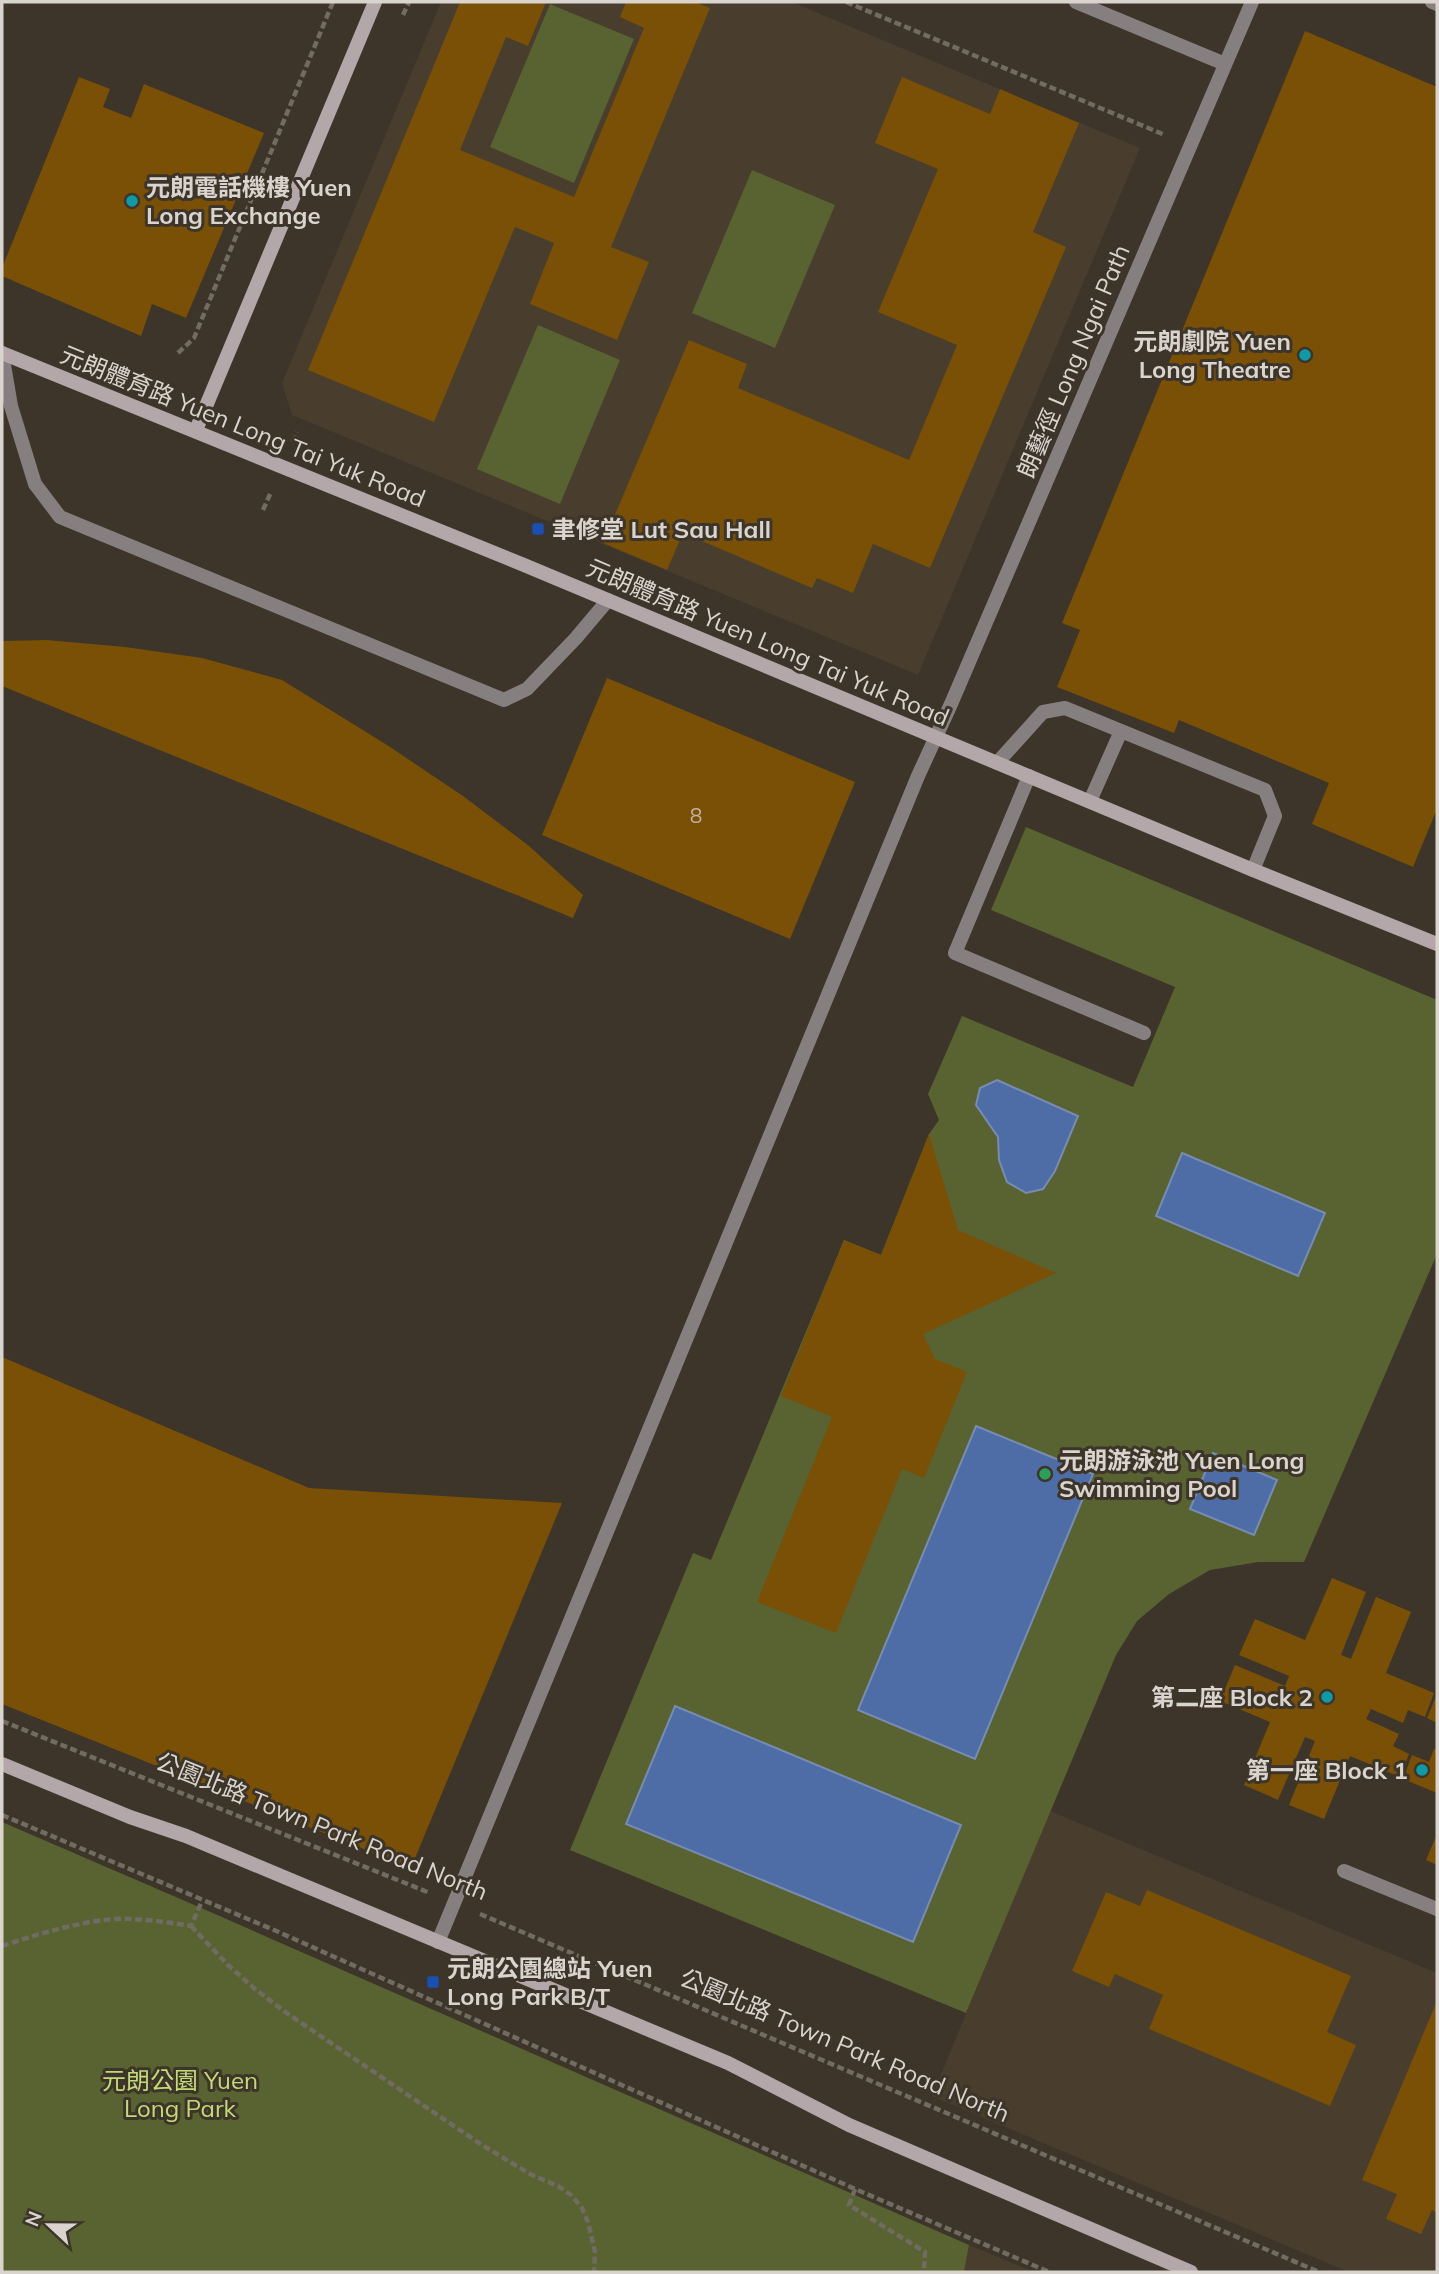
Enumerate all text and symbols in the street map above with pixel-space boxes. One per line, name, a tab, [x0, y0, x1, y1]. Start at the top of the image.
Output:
place label: 元朗電話機樓 Yuen Long Exchange	[146, 172, 352, 230]
marker: 元朗電話機樓 Yuen Long Exchange	[124, 193, 140, 209]
street label: 朗藝徑 Long Ngai Path	[1010, 240, 1136, 482]
place label: 元朗劇院 Yuen Long Theatre	[1133, 326, 1291, 384]
street label: 元朗體育路 Yuen Long Tai Yuk Road	[56, 339, 430, 513]
marker: 元朗劇院 Yuen Long Theatre	[1297, 347, 1313, 363]
place label: 聿修堂 Lut Sau Hall	[552, 514, 771, 544]
marker: 聿修堂 Lut Sau Hall	[530, 521, 546, 537]
street label: 元朗體育路 Yuen Long Tai Yuk Road	[582, 552, 954, 732]
house number: 8	[690, 802, 702, 828]
place label: 元朗游泳池 Yuen Long Swimming Pool	[1059, 1445, 1304, 1503]
marker: 元朗游泳池 Yuen Long Swimming Pool	[1037, 1466, 1053, 1482]
place label: 第二座 Block 2	[1151, 1682, 1313, 1712]
marker: 第二座 Block 2	[1319, 1689, 1335, 1705]
street label: 公園北路 Town Park Road North	[152, 1746, 492, 1906]
place label: 第一座 Block 1	[1246, 1755, 1408, 1785]
marker: 第一座 Block 1	[1414, 1762, 1430, 1778]
place label: 元朗公園總站 Yuen Long Park B/T	[447, 1953, 653, 2011]
street label: 公園北路 Town Park Road North	[676, 1962, 1014, 2128]
marker: 元朗公園總站 Yuen Long Park B/T	[425, 1974, 441, 1990]
park label: 元朗公園 Yuen Long Park	[102, 2065, 258, 2123]
north arrow	[14, 2190, 84, 2260]
text: N	[19, 2207, 47, 2230]

